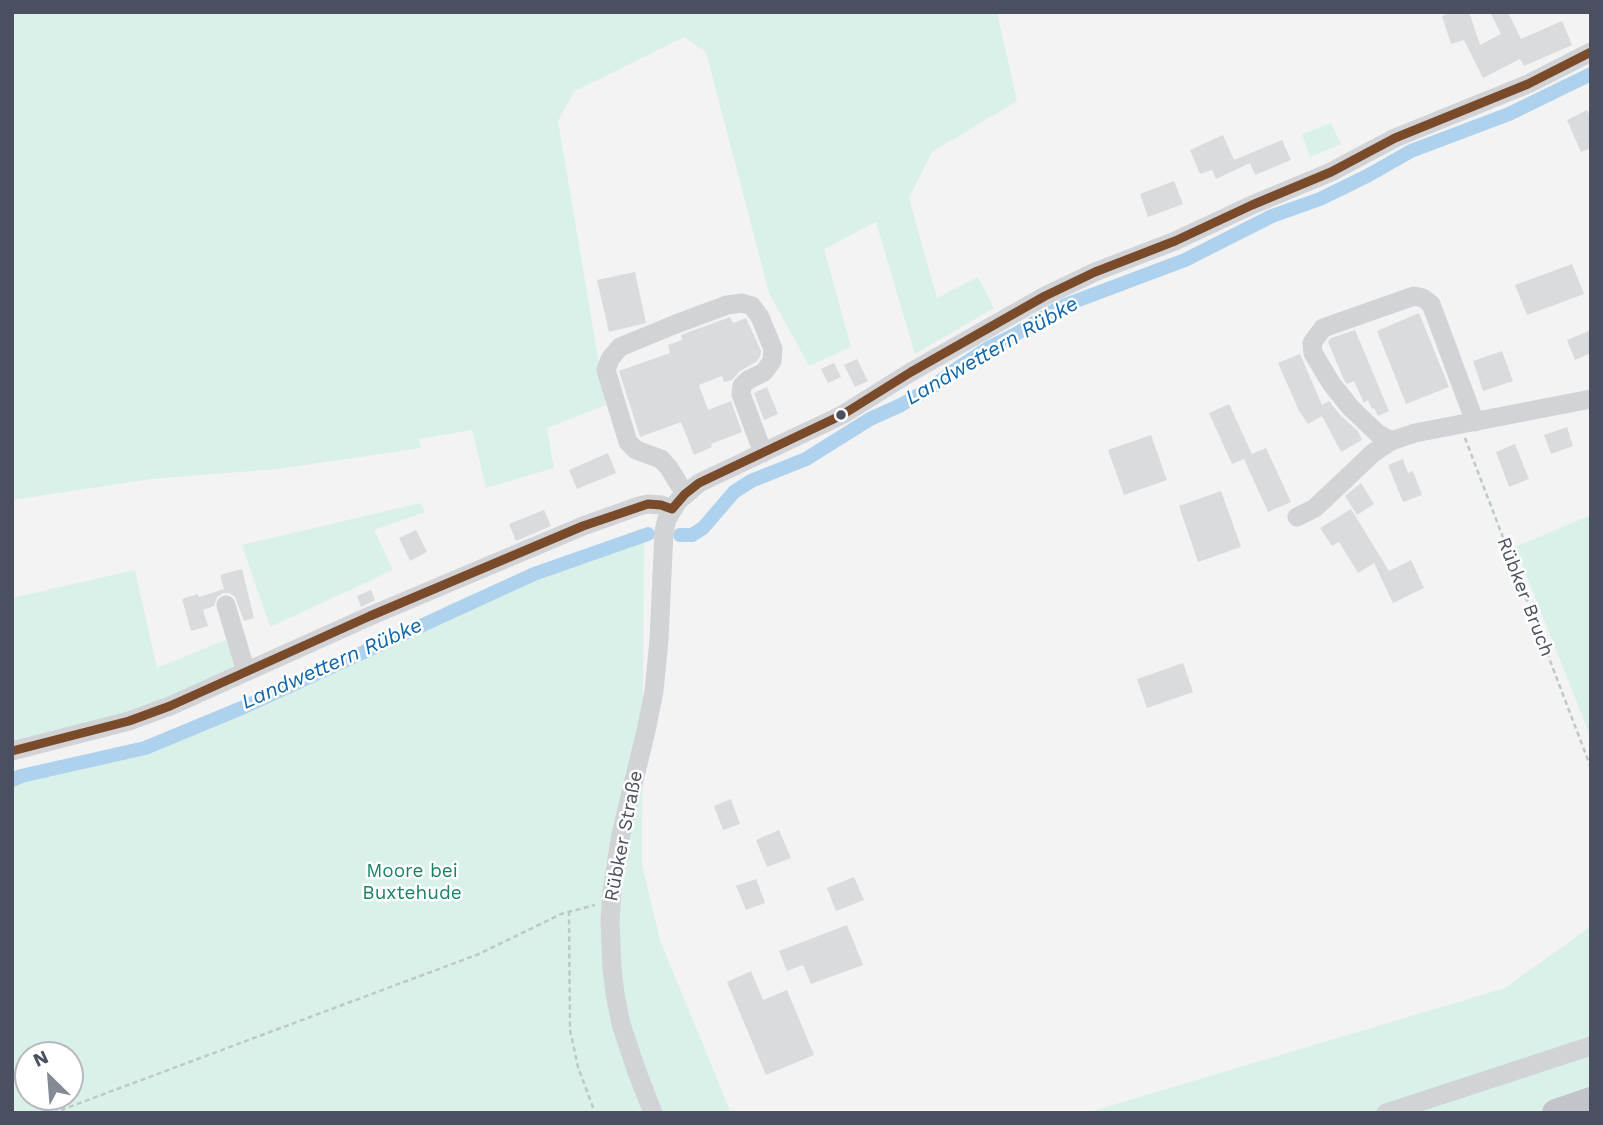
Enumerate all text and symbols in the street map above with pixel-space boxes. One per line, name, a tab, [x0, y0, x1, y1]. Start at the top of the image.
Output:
water label: Landwettern Rübke	[901, 291, 1083, 411]
unlabelled marker	[834, 408, 848, 422]
street label: Rübker Bruch	[1492, 534, 1558, 660]
water label: Landwettern Rübke	[238, 613, 426, 715]
street label: Rübker Straße	[600, 769, 648, 903]
park label: Moore bei Buxtehude	[362, 860, 462, 904]
north arrow	[14, 1041, 84, 1111]
text: N	[30, 1045, 52, 1072]

